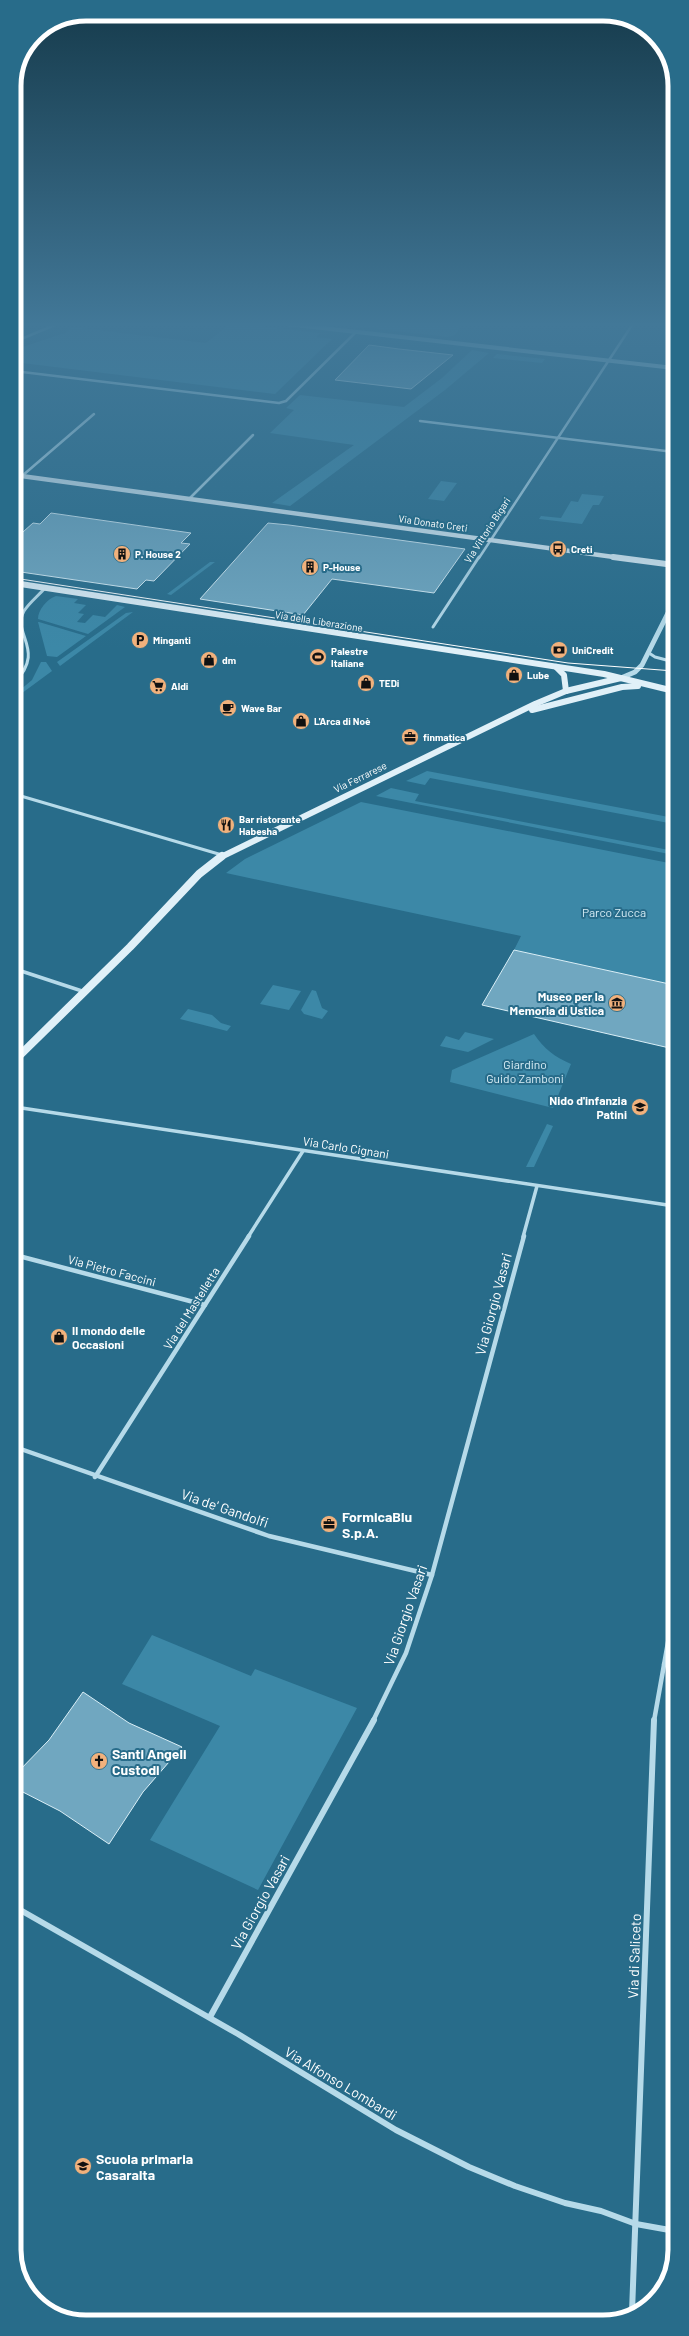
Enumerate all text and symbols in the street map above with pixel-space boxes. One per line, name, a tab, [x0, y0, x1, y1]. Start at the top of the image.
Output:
street label: Via Vittorio Bigari	[461, 495, 513, 565]
street label: Via Donato Creti	[398, 512, 468, 534]
bus stop icon: Creti	[548, 539, 568, 559]
place label: Creti	[571, 543, 593, 555]
building icon: P. House 2	[112, 544, 132, 564]
place label: P. House 2	[135, 548, 181, 560]
building icon: P-House	[300, 557, 320, 577]
place label: P-House	[323, 561, 361, 573]
street label: Via della Liberazione	[274, 608, 364, 634]
parking icon: Minganti	[130, 630, 150, 650]
place label: Minganti	[153, 634, 191, 646]
bank icon: UniCredit	[549, 640, 569, 660]
place label: UniCredit	[572, 644, 614, 656]
place label: Palestre Italiane	[331, 645, 369, 669]
sports icon: Palestre Italiane	[308, 647, 328, 667]
shop icon: dm	[199, 650, 219, 670]
place label: dm	[222, 654, 236, 666]
shop icon: Lube	[504, 665, 524, 685]
place label: Lube	[527, 669, 550, 681]
shop icon: TEDi	[356, 673, 376, 693]
supermarket icon: Aldi	[148, 676, 168, 696]
place label: TEDi	[379, 677, 400, 689]
place label: Aldi	[171, 680, 189, 692]
cafe icon: Wave Bar	[218, 698, 238, 718]
place label: Wave Bar	[241, 702, 282, 714]
shop icon: L'Arca di Noè	[291, 711, 311, 731]
place label: L'Arca di Noè	[314, 715, 371, 727]
office icon: finmatica	[400, 727, 420, 747]
place label: finmatica	[423, 731, 465, 743]
street label: Via Ferrarese	[332, 759, 388, 795]
place label: Bar ristorante Habesha	[239, 813, 301, 837]
restaurant icon: Bar ristorante Habesha	[216, 815, 236, 835]
park label: Parco Zucca	[582, 905, 646, 919]
place label: Museo per la Memoria di Ustica	[510, 989, 604, 1017]
museum icon: Museo per la Memoria di Ustica	[607, 993, 627, 1013]
park label: Giardino Guido Zamboni	[486, 1057, 564, 1085]
place label: Nido d'infanzia Patini	[549, 1093, 627, 1121]
school or university icon: Nido d'infanzia Patini	[630, 1097, 650, 1117]
street label: Via Carlo Cignani	[302, 1133, 390, 1161]
street label: Via Giorgio Vasari	[471, 1251, 515, 1357]
street label: Via Pietro Faccini	[67, 1252, 157, 1288]
street label: Via del Mastelletta	[160, 1264, 222, 1352]
place label: Il mondo delle Occasioni	[72, 1323, 146, 1351]
shop icon: Il mondo delle Occasioni	[49, 1327, 69, 1347]
street label: Via de' Gandolfi	[179, 1485, 271, 1531]
place label: FormicaBlu S.p.A.	[342, 1508, 412, 1541]
office icon: FormicaBlu S.p.A.	[319, 1514, 339, 1534]
street label: Via Giorgio Vasari	[380, 1562, 430, 1668]
place label: Santi Angeli Custodi	[112, 1745, 186, 1778]
church icon: Santi Angeli Custodi	[89, 1751, 109, 1771]
street label: Via Giorgio Vasari	[227, 1852, 293, 1952]
street label: Via di Saliceto	[624, 1913, 644, 1999]
street label: Via Alfonso Lombardi	[282, 2043, 400, 2123]
place label: Scuola primaria Casaralta	[96, 2150, 193, 2183]
school or university icon: Scuola primaria Casaralta	[73, 2156, 93, 2176]

